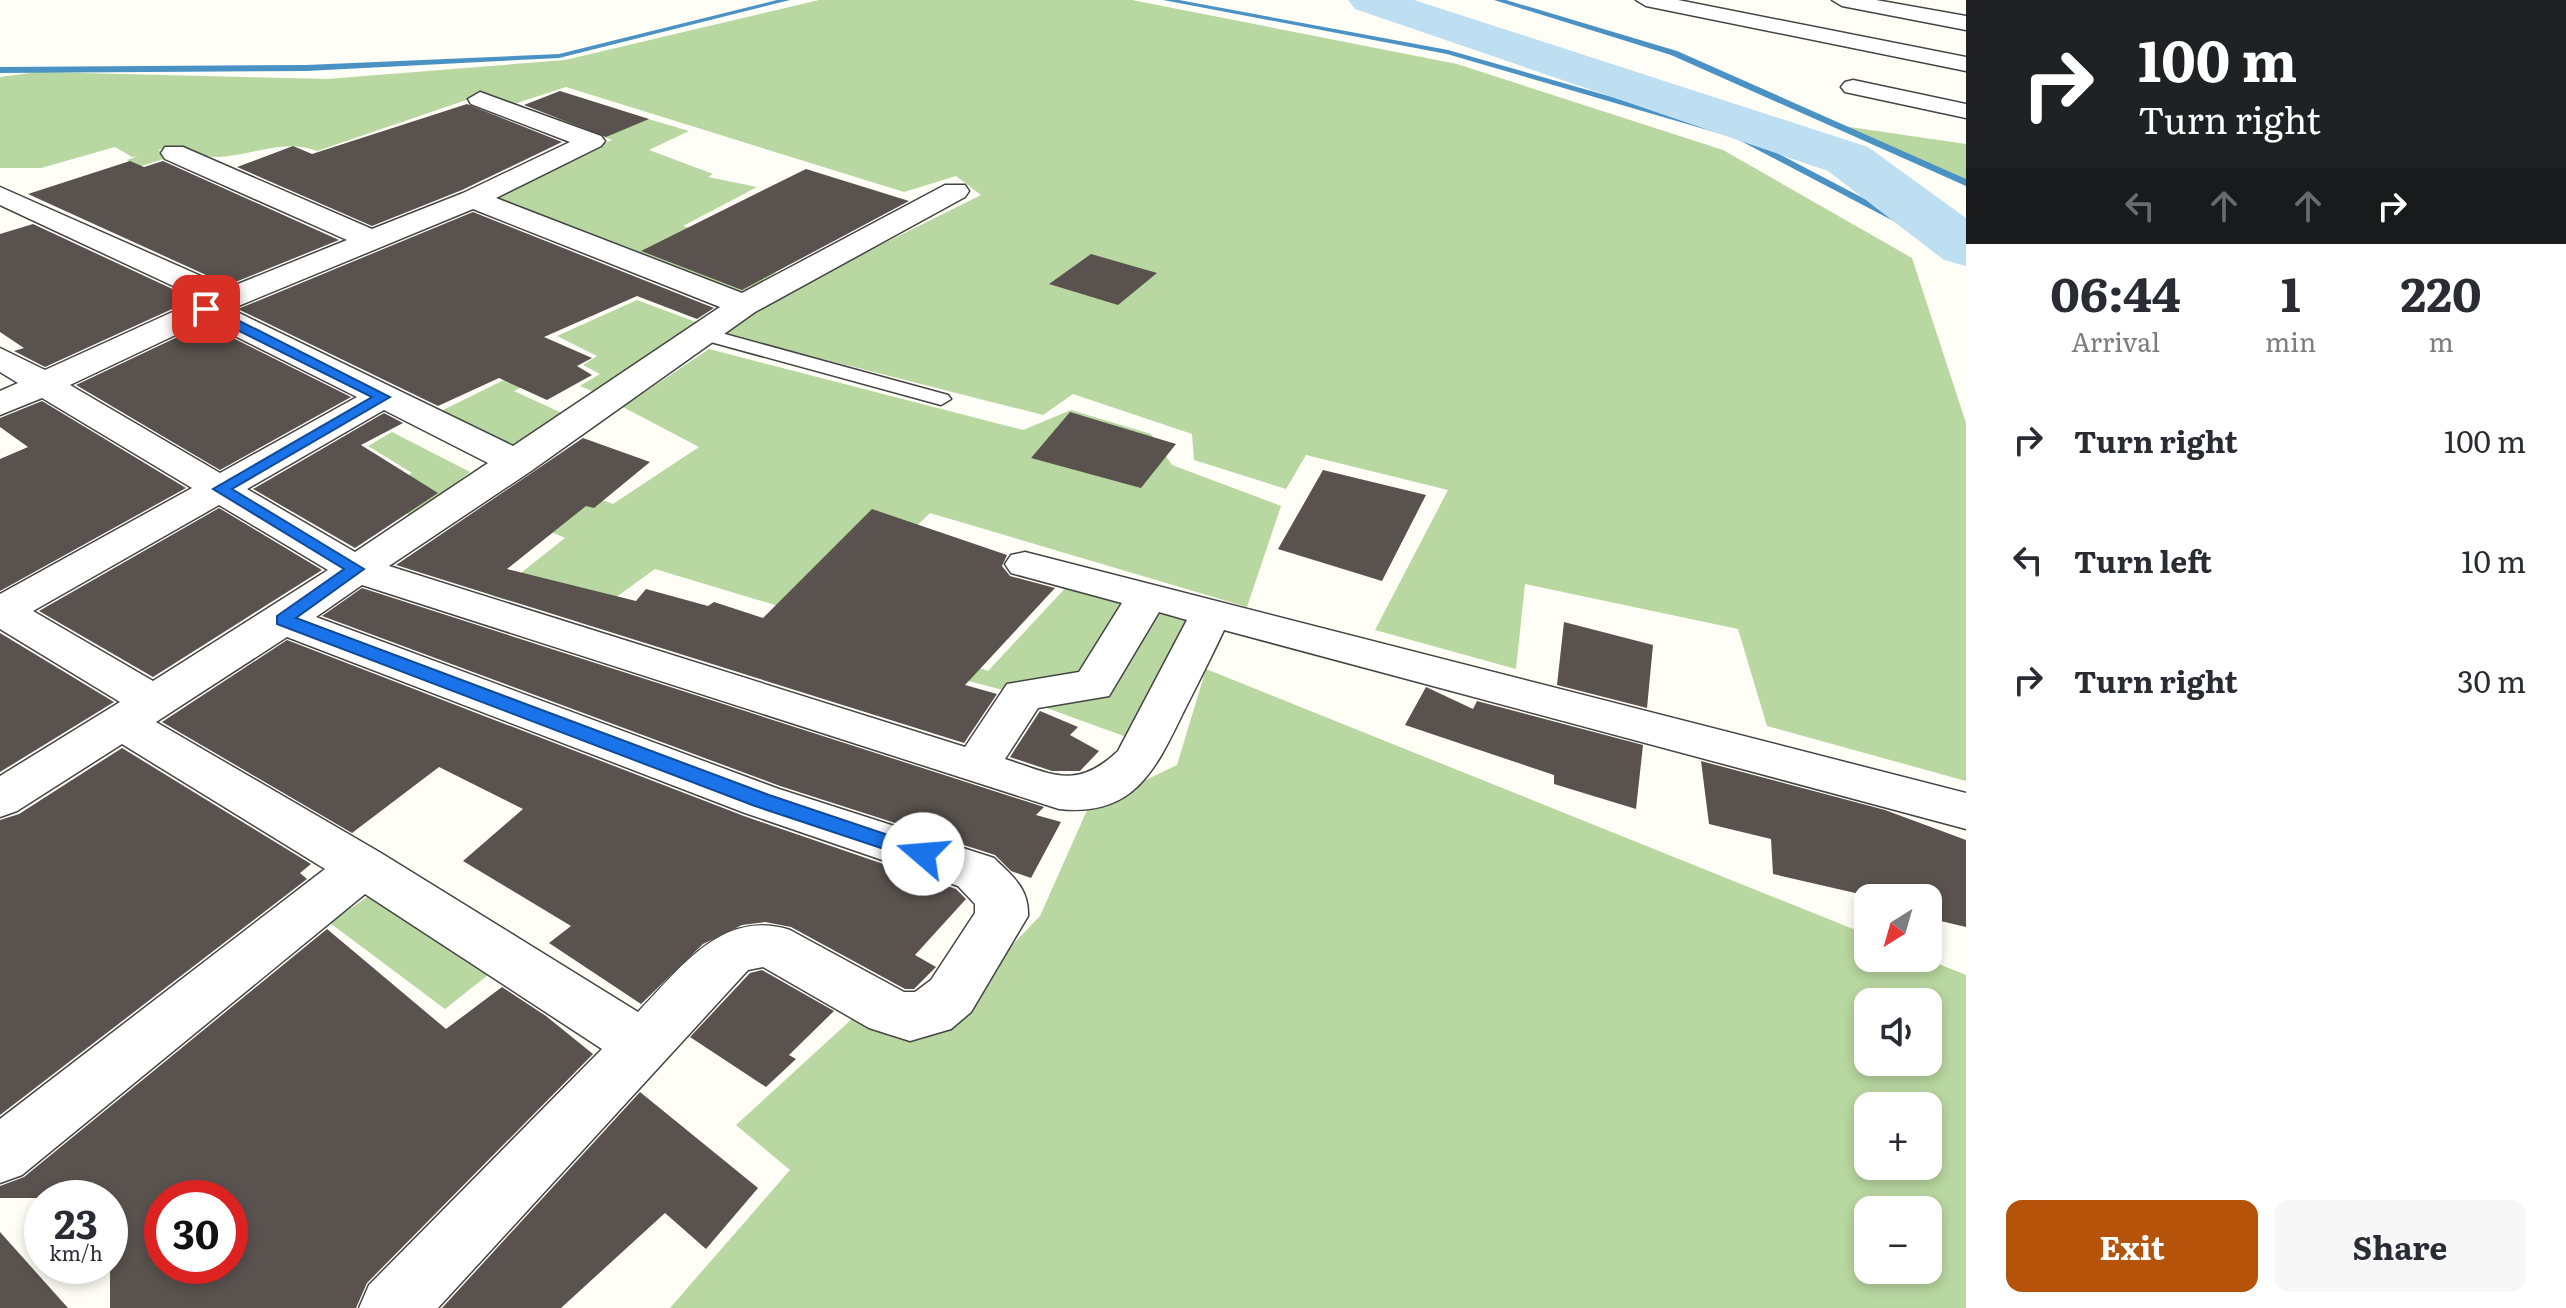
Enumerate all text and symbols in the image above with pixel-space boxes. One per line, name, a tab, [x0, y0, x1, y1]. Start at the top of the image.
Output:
text: 100 m	[2138, 16, 2297, 99]
icon: right	[2006, 32, 2110, 136]
text: Turn right	[2138, 92, 2321, 145]
icon: left	[2118, 184, 2162, 228]
icon: ahead	[2202, 184, 2246, 228]
icon: ahead	[2286, 184, 2330, 228]
icon: right	[2370, 184, 2414, 228]
text: 06:44	[2050, 256, 2181, 327]
text: 1	[2281, 256, 2301, 327]
text: 220	[2401, 256, 2482, 327]
pin	[172, 275, 240, 343]
icon: arrive	[184, 287, 228, 331]
text: Arrival	[2071, 321, 2160, 360]
text: min	[2265, 321, 2316, 360]
text: m	[2428, 321, 2454, 360]
icon: right	[2006, 418, 2050, 462]
text: Turn right	[2074, 418, 2238, 462]
text: 100 m	[2444, 418, 2526, 462]
icon: left	[2006, 538, 2050, 582]
text: Turn left	[2074, 538, 2212, 582]
text: 10 m	[2461, 538, 2526, 582]
icon: right	[2006, 658, 2050, 702]
text: Turn right	[2074, 658, 2238, 702]
text: 30 m	[2457, 658, 2526, 702]
position arrow	[881, 812, 965, 896]
north arrow	[1854, 884, 1942, 972]
map controls	[1854, 884, 1942, 1284]
button: sound	[1854, 988, 1942, 1076]
button: +	[1854, 1092, 1942, 1180]
speed limit sign: 30	[144, 1180, 248, 1284]
text: 23	[54, 1192, 98, 1251]
button: −	[1854, 1196, 1942, 1284]
button: Exit	[2006, 1200, 2258, 1292]
button: Share	[2274, 1200, 2526, 1292]
text: km/h	[49, 1237, 103, 1267]

